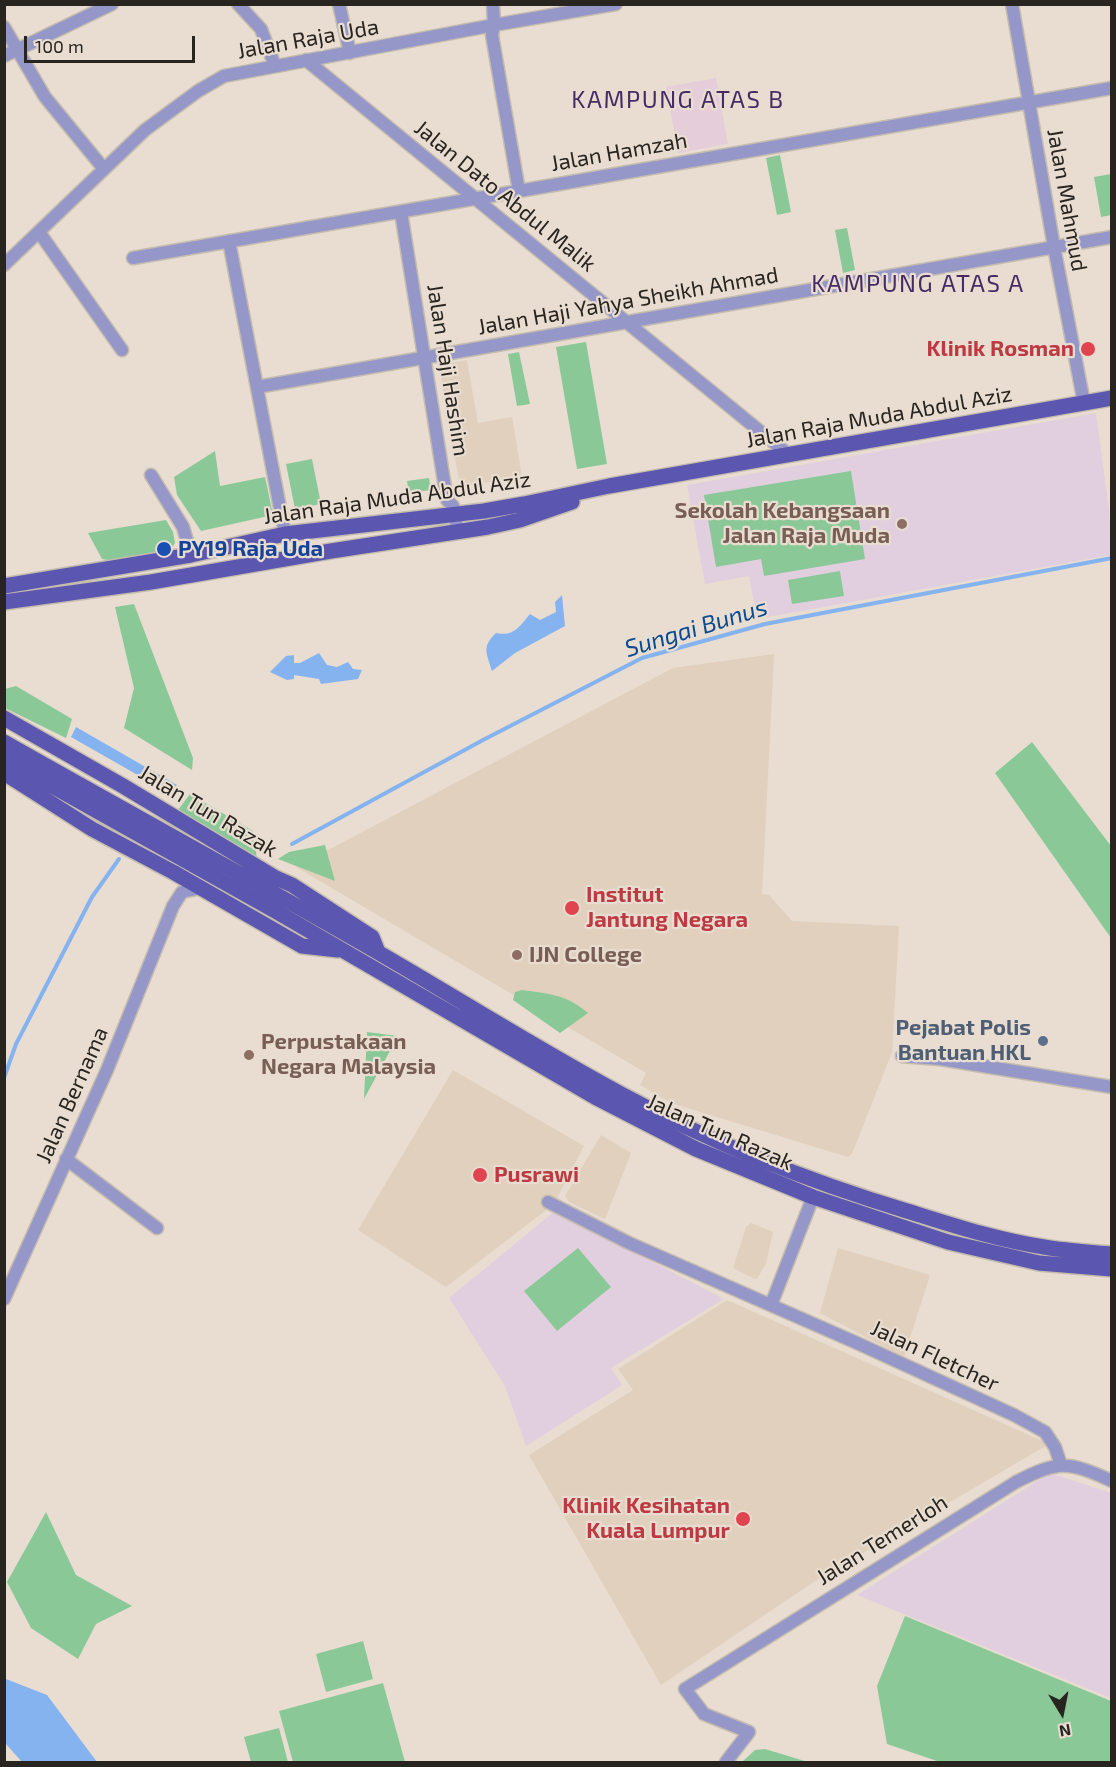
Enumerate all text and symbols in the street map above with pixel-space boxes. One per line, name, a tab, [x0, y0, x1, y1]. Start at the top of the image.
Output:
street label: Jalan Raja Uda	[235, 14, 381, 64]
scale bar	[27, 24, 198, 62]
text: 100 m	[35, 35, 84, 57]
district label: KAMPUNG ATAS B	[571, 86, 785, 114]
street label: Jalan Dato Abdul Malik	[409, 115, 601, 277]
street label: Jalan Hamzah	[549, 127, 689, 177]
street label: Jalan Mahmud	[1041, 127, 1093, 273]
street label: Jalan Haji Yahya Sheikh Ahmad	[476, 262, 780, 340]
district label: KAMPUNG ATAS A	[811, 270, 1025, 298]
street label: Jalan Haji Hashim	[421, 282, 475, 458]
place label: Klinik Rosman	[927, 336, 1074, 362]
marker: Klinik Rosman	[1079, 340, 1097, 358]
street label: Jalan Raja Muda Abdul Aziz	[744, 381, 1014, 453]
street label: Jalan Raja Muda Abdul Aziz	[262, 466, 532, 530]
place label: Sekolah Kebangsaan Jalan Raja Muda	[675, 498, 890, 550]
marker: Sekolah Kebangsaan Jalan Raja Muda	[895, 517, 909, 531]
place label: PY19 Raja Uda	[178, 536, 323, 562]
marker: PY19 Raja Uda	[155, 540, 173, 558]
water label: Sungai Bunus	[621, 593, 771, 663]
street label: Jalan Tun Razak	[134, 759, 282, 863]
place label: Institut Jantung Negara	[586, 882, 748, 933]
marker: Institut Jantung Negara	[563, 899, 581, 917]
place label: IJN College	[529, 942, 642, 968]
marker: IJN College	[510, 948, 524, 962]
place label: Pejabat Polis Bantuan HKL	[896, 1015, 1031, 1066]
street label: Jalan Bernama	[30, 1023, 114, 1167]
place label: Perpustakaan Negara Malaysia	[261, 1029, 436, 1080]
marker: Pejabat Polis Bantuan HKL	[1036, 1034, 1050, 1048]
marker: Perpustakaan Negara Malaysia	[242, 1048, 256, 1062]
street label: Jalan Tun Razak	[643, 1088, 797, 1176]
place label: Pusrawi	[494, 1162, 579, 1188]
marker: Pusrawi	[471, 1166, 489, 1184]
street label: Jalan Fletcher	[867, 1315, 1003, 1397]
street label: Jalan Temerloh	[812, 1489, 952, 1591]
place label: Klinik Kesihatan Kuala Lumpur	[562, 1493, 730, 1544]
marker: Klinik Kesihatan Kuala Lumpur	[734, 1510, 752, 1528]
north arrow	[1032, 1683, 1092, 1743]
text: N	[1058, 1721, 1073, 1742]

